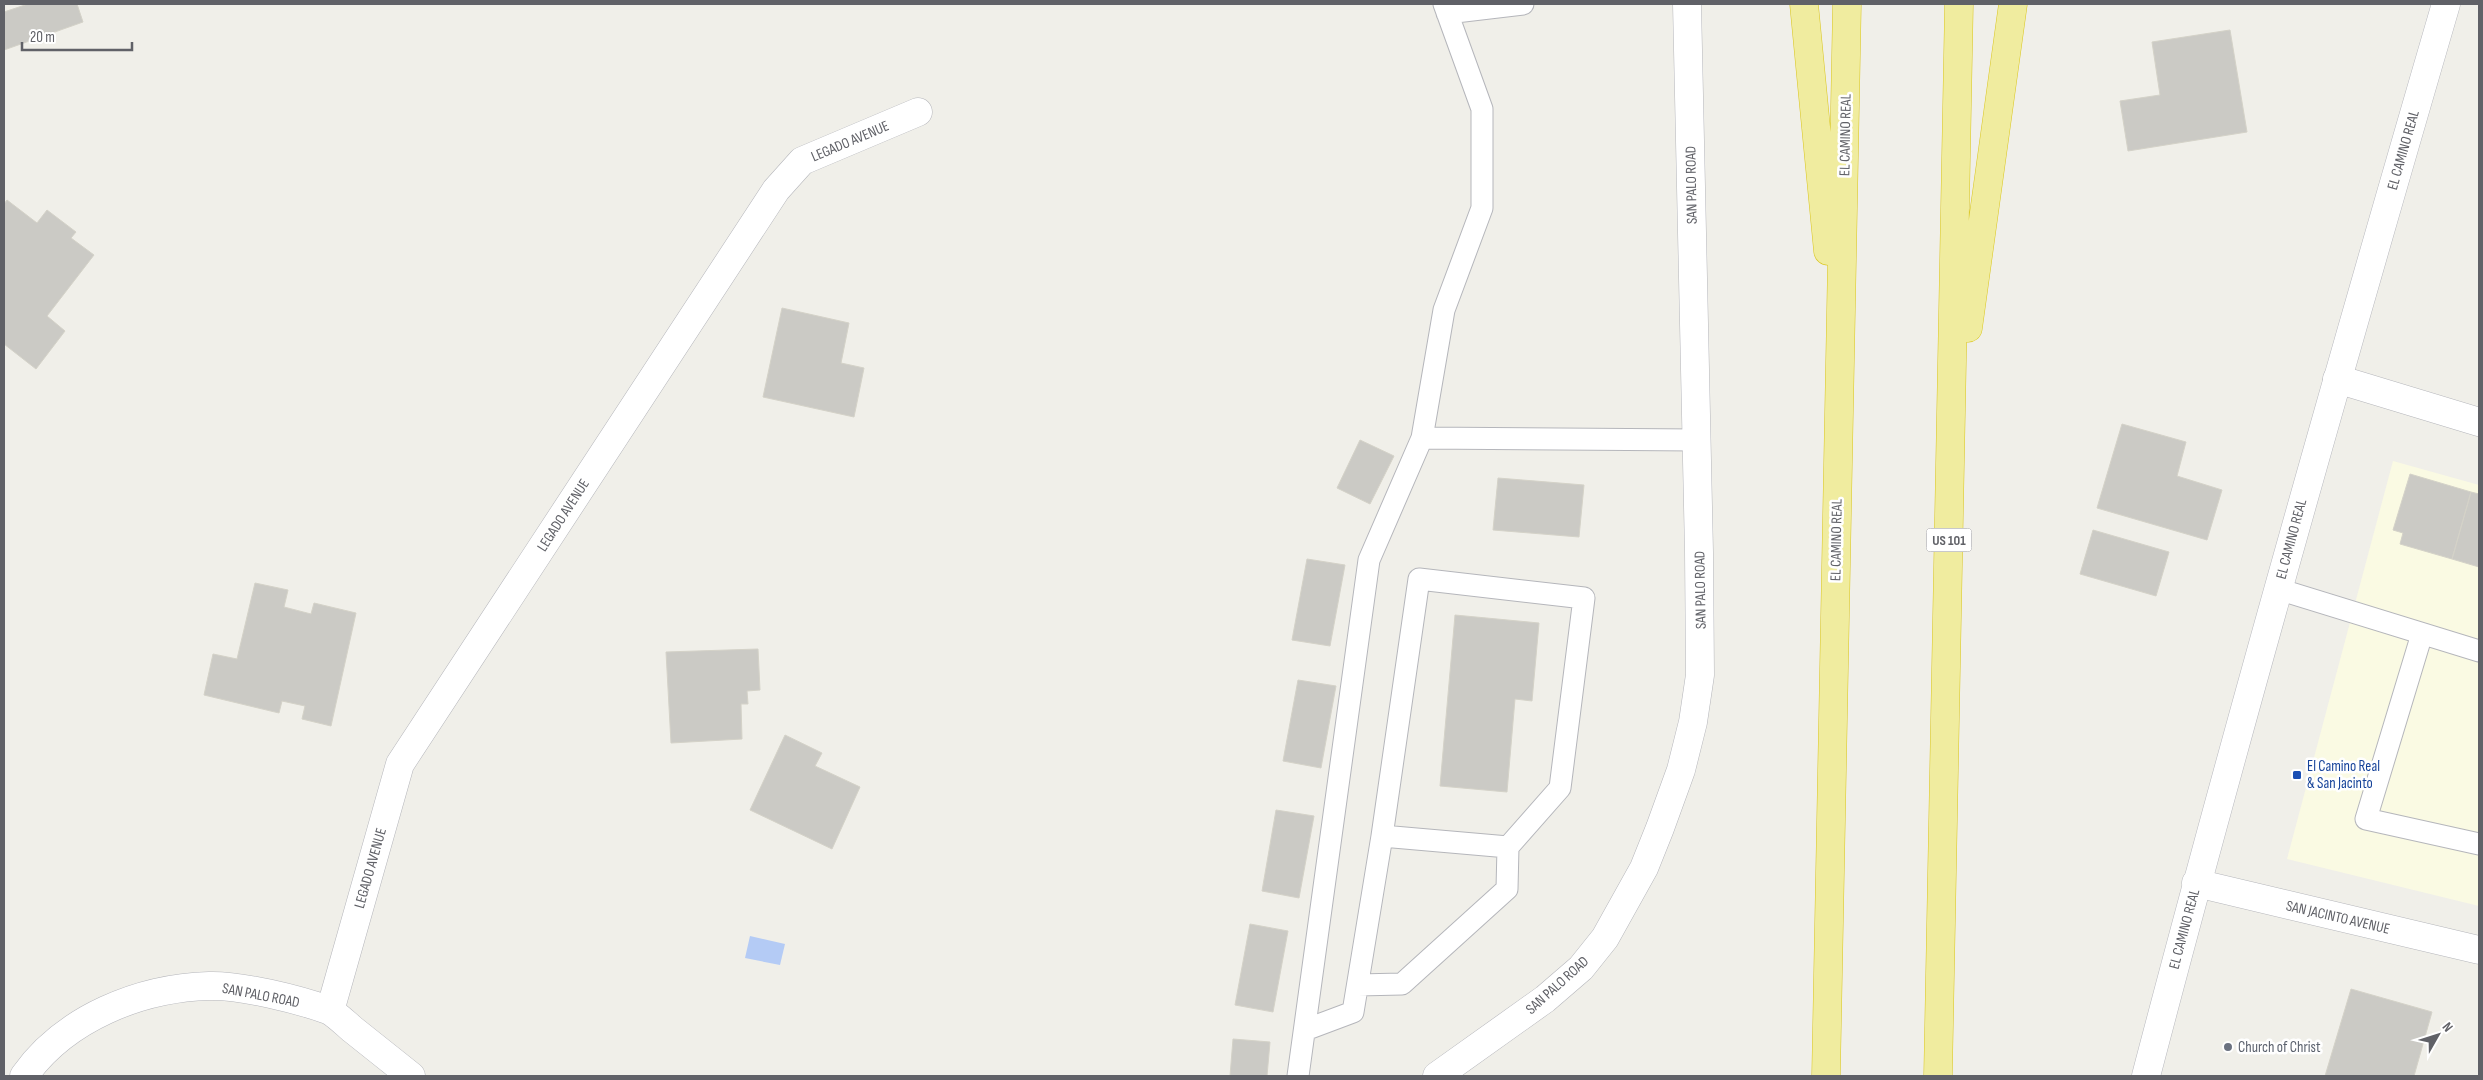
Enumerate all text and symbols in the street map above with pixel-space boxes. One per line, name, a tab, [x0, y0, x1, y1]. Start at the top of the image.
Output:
scale bar	[22, 20, 132, 52]
text: 20 m	[30, 28, 55, 47]
street label: EL CAMINO REAL	[1835, 93, 1856, 176]
street label: EL CAMINO REAL	[2383, 108, 2424, 192]
street label: LEGADO AVENUE	[808, 117, 892, 166]
street label: SAN PALO ROAD	[1681, 146, 1702, 224]
street label: LEGADO AVENUE	[533, 475, 594, 555]
street label: EL CAMINO REAL	[2272, 497, 2311, 581]
street label: EL CAMINO REAL	[1826, 498, 1847, 581]
road number: US 101	[1926, 528, 1972, 552]
street label: SAN PALO ROAD	[1690, 551, 1711, 629]
place label: El Camino Real & San Jacinto	[2307, 757, 2380, 793]
marker: El Camino Real & San Jacinto	[2291, 769, 2303, 781]
street label: LEGADO AVENUE	[350, 826, 391, 911]
street label: EL CAMINO REAL	[2165, 887, 2204, 971]
street label: SAN JACINTO AVENUE	[2284, 896, 2392, 939]
street label: SAN PALO ROAD	[1522, 952, 1593, 1019]
street label: SAN PALO ROAD	[221, 979, 301, 1012]
north arrow	[2413, 1010, 2463, 1060]
text: N	[2439, 1019, 2457, 1035]
place label: Church of Christ	[2238, 1038, 2321, 1057]
marker: Church of Christ	[2222, 1041, 2234, 1053]

